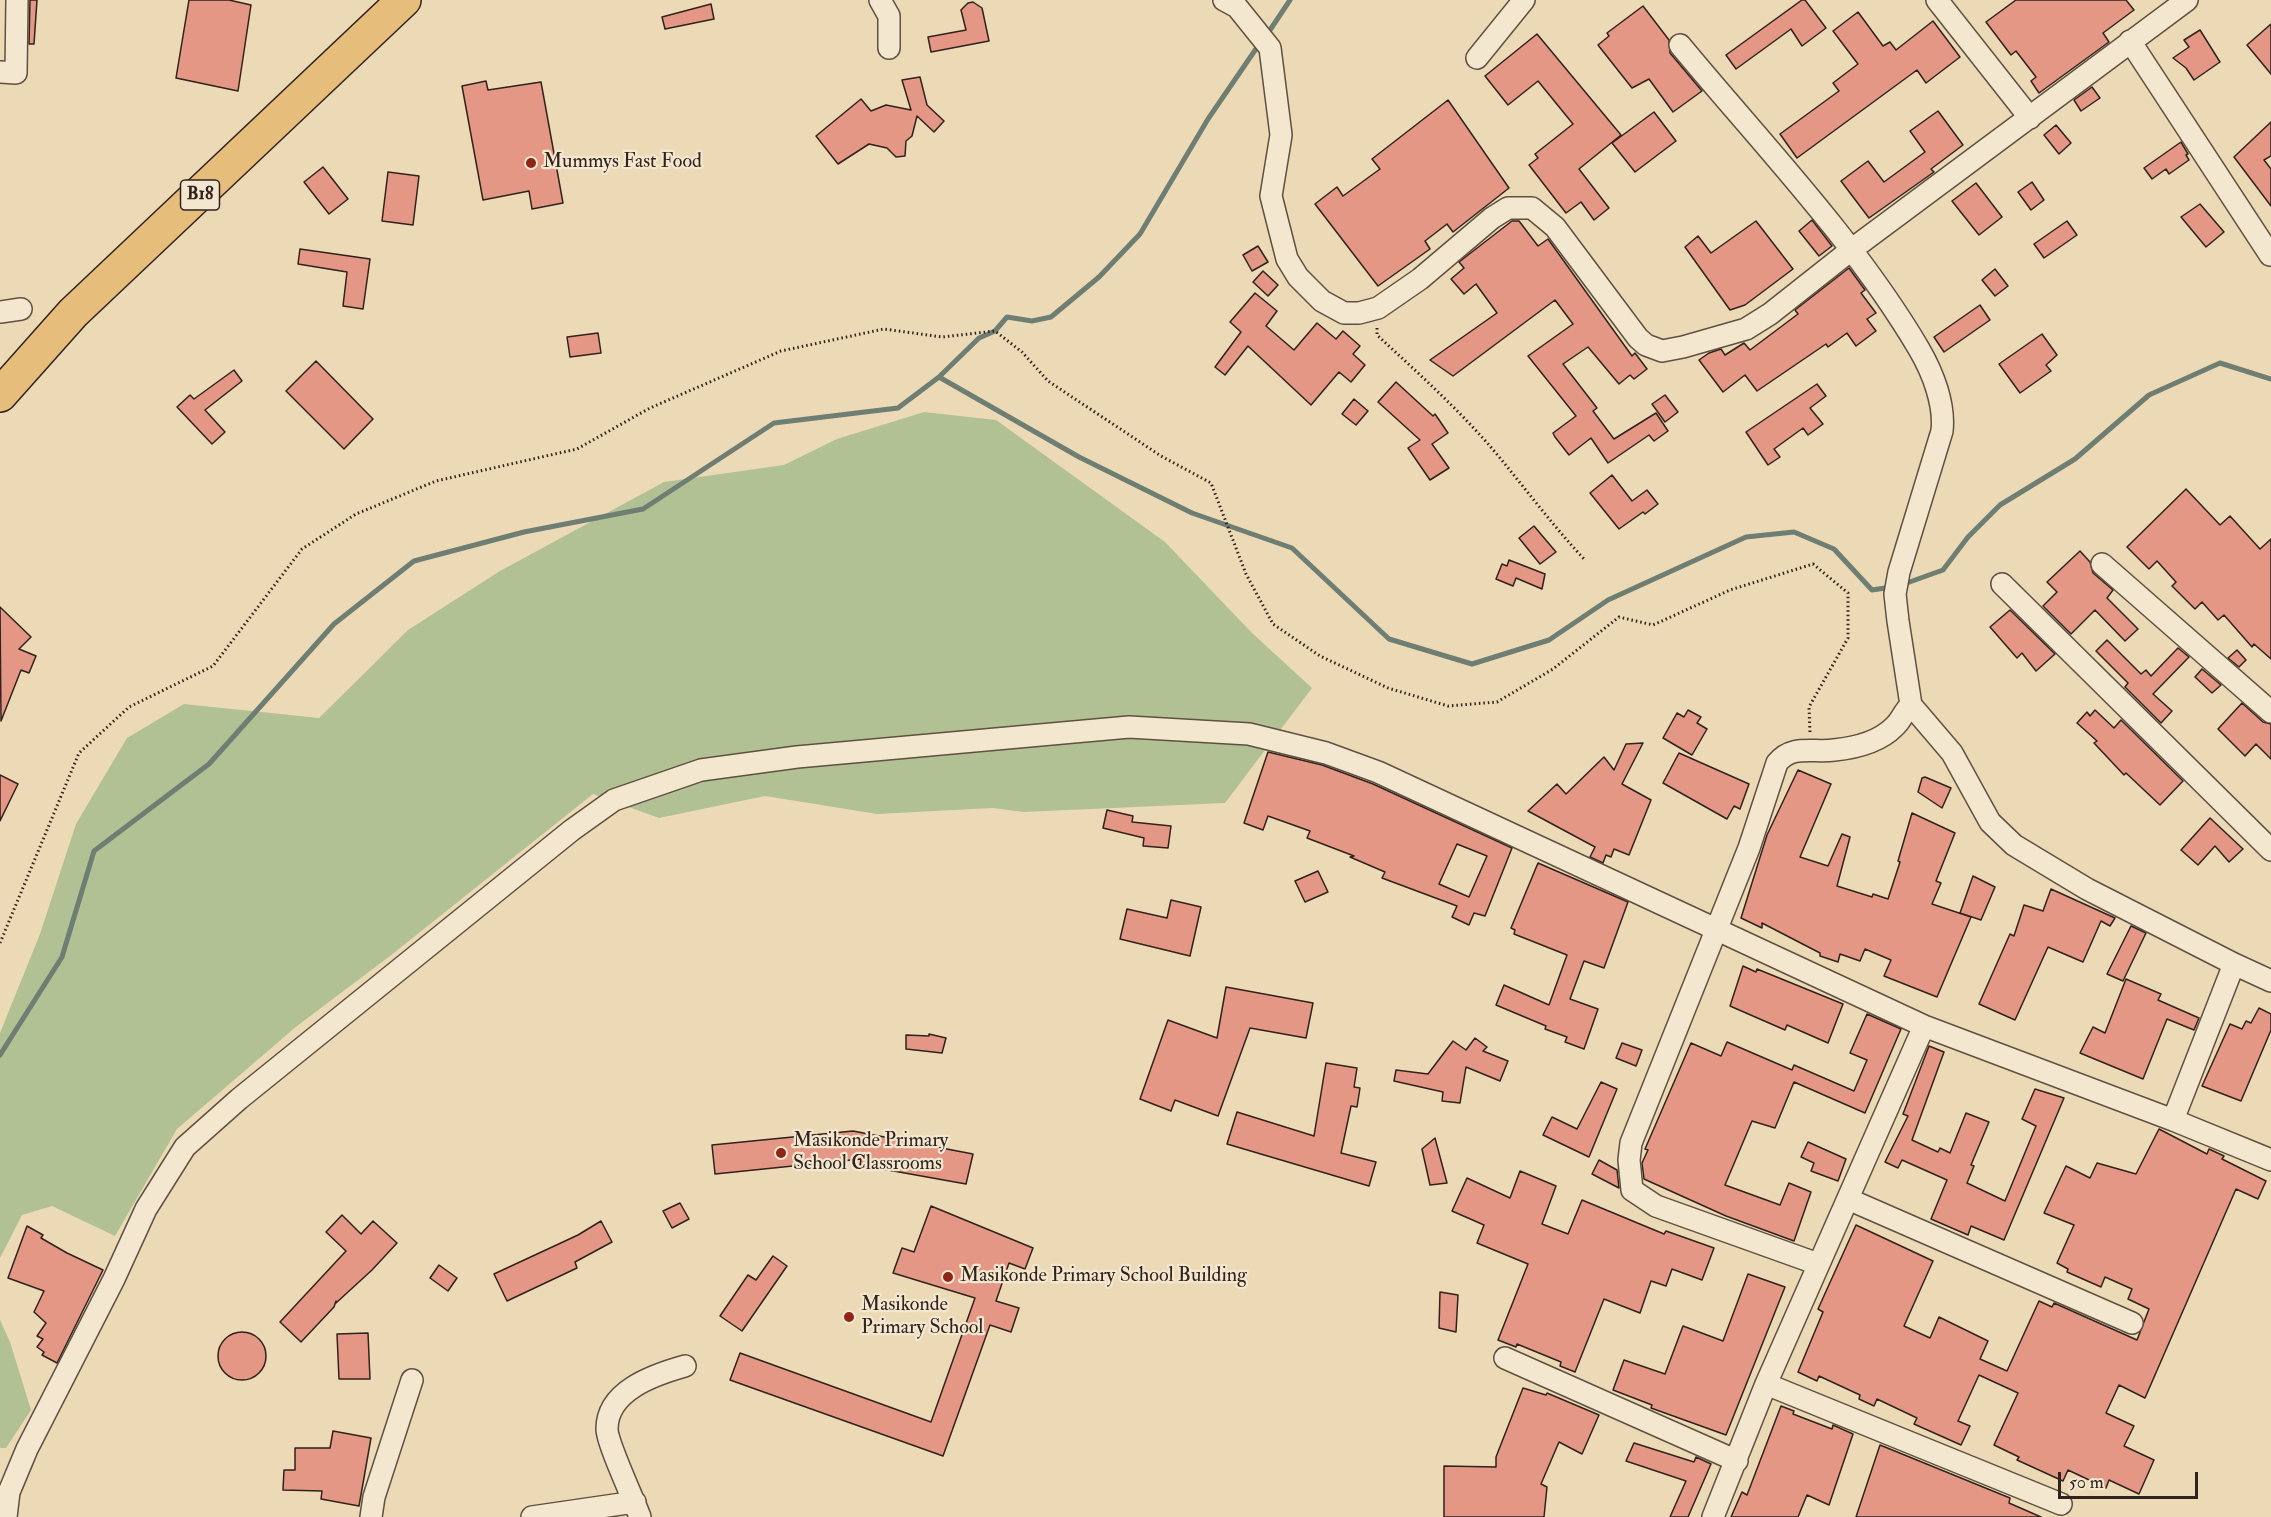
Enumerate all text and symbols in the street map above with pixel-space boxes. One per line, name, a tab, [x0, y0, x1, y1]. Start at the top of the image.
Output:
place label: Mummys Fast Food	[543, 151, 702, 175]
marker: Mummys Fast Food	[524, 156, 538, 170]
road number: B18	[180, 180, 220, 210]
place label: Masikonde Primary School Classrooms	[793, 1130, 948, 1177]
marker: Masikonde Primary School Classrooms	[774, 1146, 788, 1160]
place label: Masikonde Primary School Building	[960, 1265, 1247, 1289]
marker: Masikonde Primary School Building	[941, 1270, 955, 1284]
place label: Masikonde Primary School	[861, 1294, 983, 1341]
marker: Masikonde Primary School	[842, 1310, 856, 1324]
scale bar	[2061, 1460, 2200, 1498]
text: 50 m	[2069, 1471, 2104, 1494]

